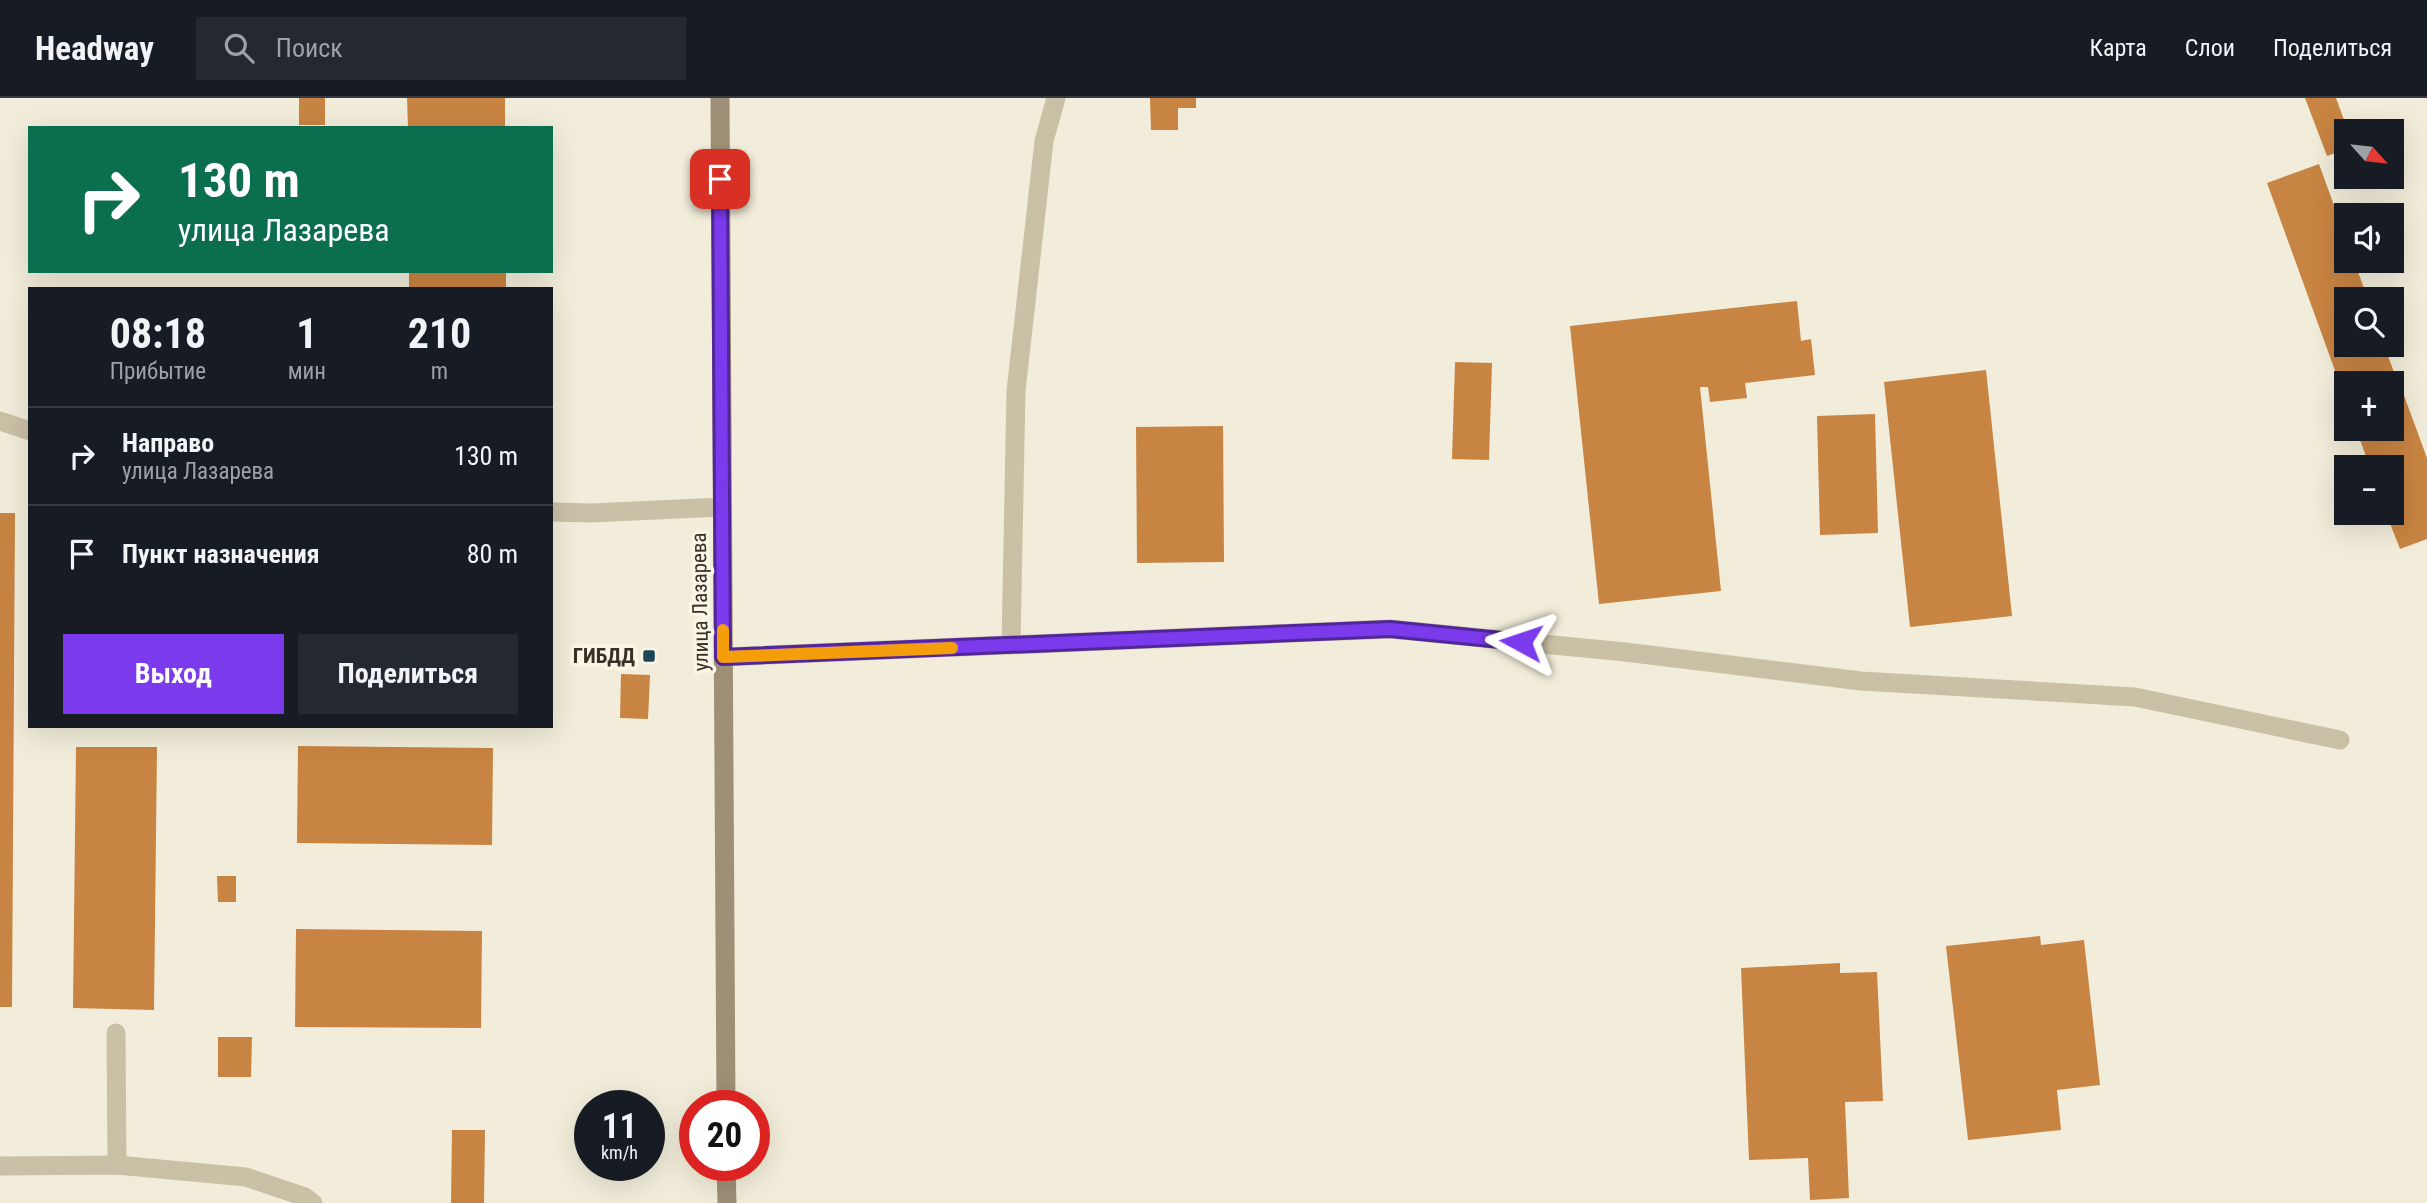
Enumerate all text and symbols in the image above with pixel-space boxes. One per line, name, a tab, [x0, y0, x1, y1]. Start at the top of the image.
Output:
search box	[196, 17, 686, 80]
text: Headway	[35, 29, 154, 68]
icon: search	[220, 29, 258, 67]
text: Поиск	[276, 33, 343, 63]
text: Карта	[2089, 34, 2147, 62]
text: Слои	[2185, 34, 2235, 62]
text: Поделиться	[2273, 34, 2392, 62]
north arrow	[2334, 119, 2404, 189]
map controls	[2334, 119, 2404, 525]
pin	[690, 149, 750, 209]
text: 130 m	[178, 152, 300, 209]
icon: right	[63, 154, 154, 245]
icon: arrive	[701, 160, 739, 198]
button: sound	[2334, 203, 2404, 273]
text: улица Лазарева	[178, 211, 390, 249]
button: search	[2334, 287, 2404, 357]
text: 08:18	[110, 309, 206, 358]
text: 1	[296, 309, 317, 358]
text: 210	[408, 309, 471, 358]
text: Прибытие	[110, 358, 206, 385]
text: мин	[288, 358, 326, 385]
text: m	[431, 358, 448, 385]
button: +	[2334, 371, 2404, 441]
text: Направо	[122, 428, 214, 458]
icon: right	[63, 437, 101, 475]
text: 130 m	[454, 441, 518, 471]
button: −	[2334, 455, 2404, 525]
text: улица Лазарева	[122, 458, 274, 485]
street label: улица Лазарева	[687, 532, 713, 672]
icon: arrive	[63, 535, 101, 573]
text: Пункт назначения	[122, 539, 320, 569]
text: 80 m	[467, 539, 518, 569]
position arrow	[1484, 605, 1558, 679]
button: Выход	[63, 634, 284, 714]
button: Поделиться	[298, 634, 518, 714]
place label: ГИБДД	[573, 644, 635, 668]
marker: ГИБДД	[641, 648, 657, 664]
speed limit sign: 20	[679, 1090, 770, 1181]
text: 11	[602, 1106, 637, 1147]
text: km/h	[601, 1142, 638, 1163]

